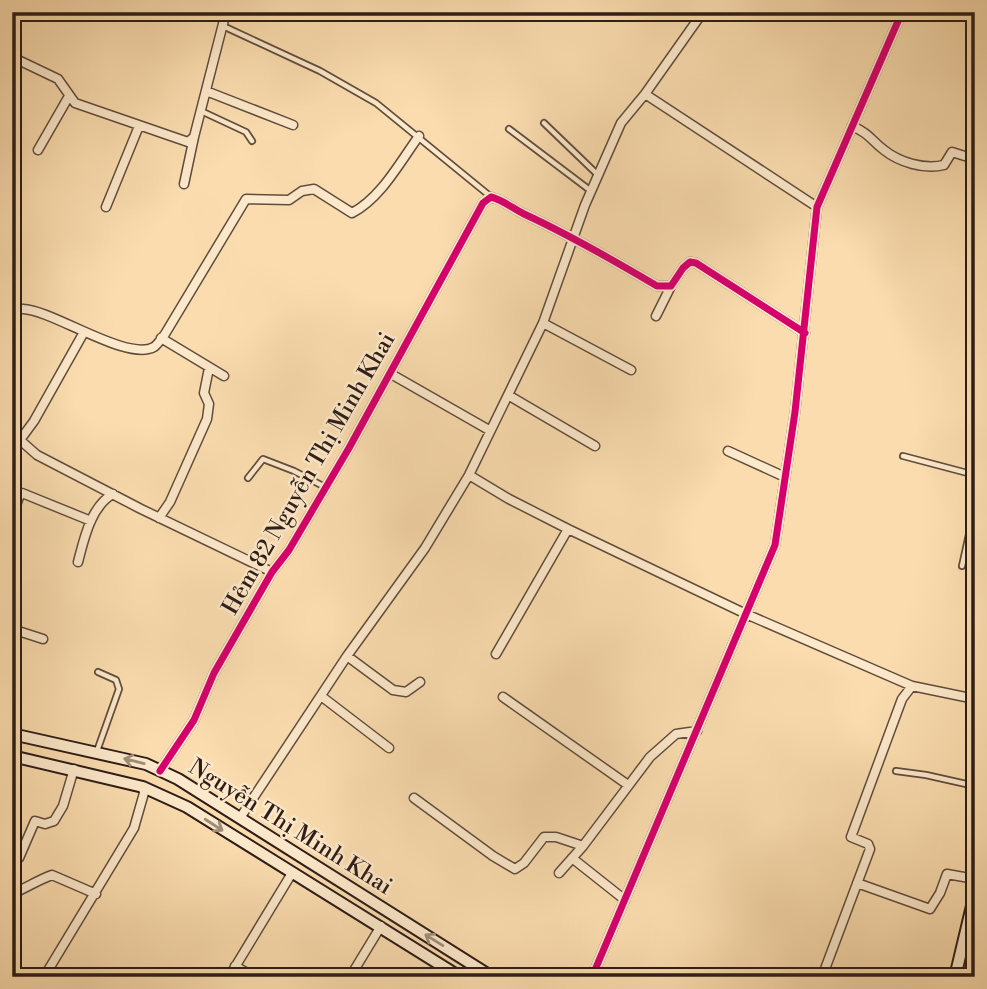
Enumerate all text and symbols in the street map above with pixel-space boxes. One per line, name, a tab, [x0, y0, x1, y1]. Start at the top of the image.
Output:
street label: Hẻm 82 Nguyễn Thị Minh Khai	[216, 327, 401, 620]
street label: Nguyễn Thị Minh Khai	[184, 753, 397, 901]
one-way arrow	[123, 754, 146, 767]
one-way arrow	[204, 817, 223, 832]
one-way arrow	[425, 933, 444, 948]

